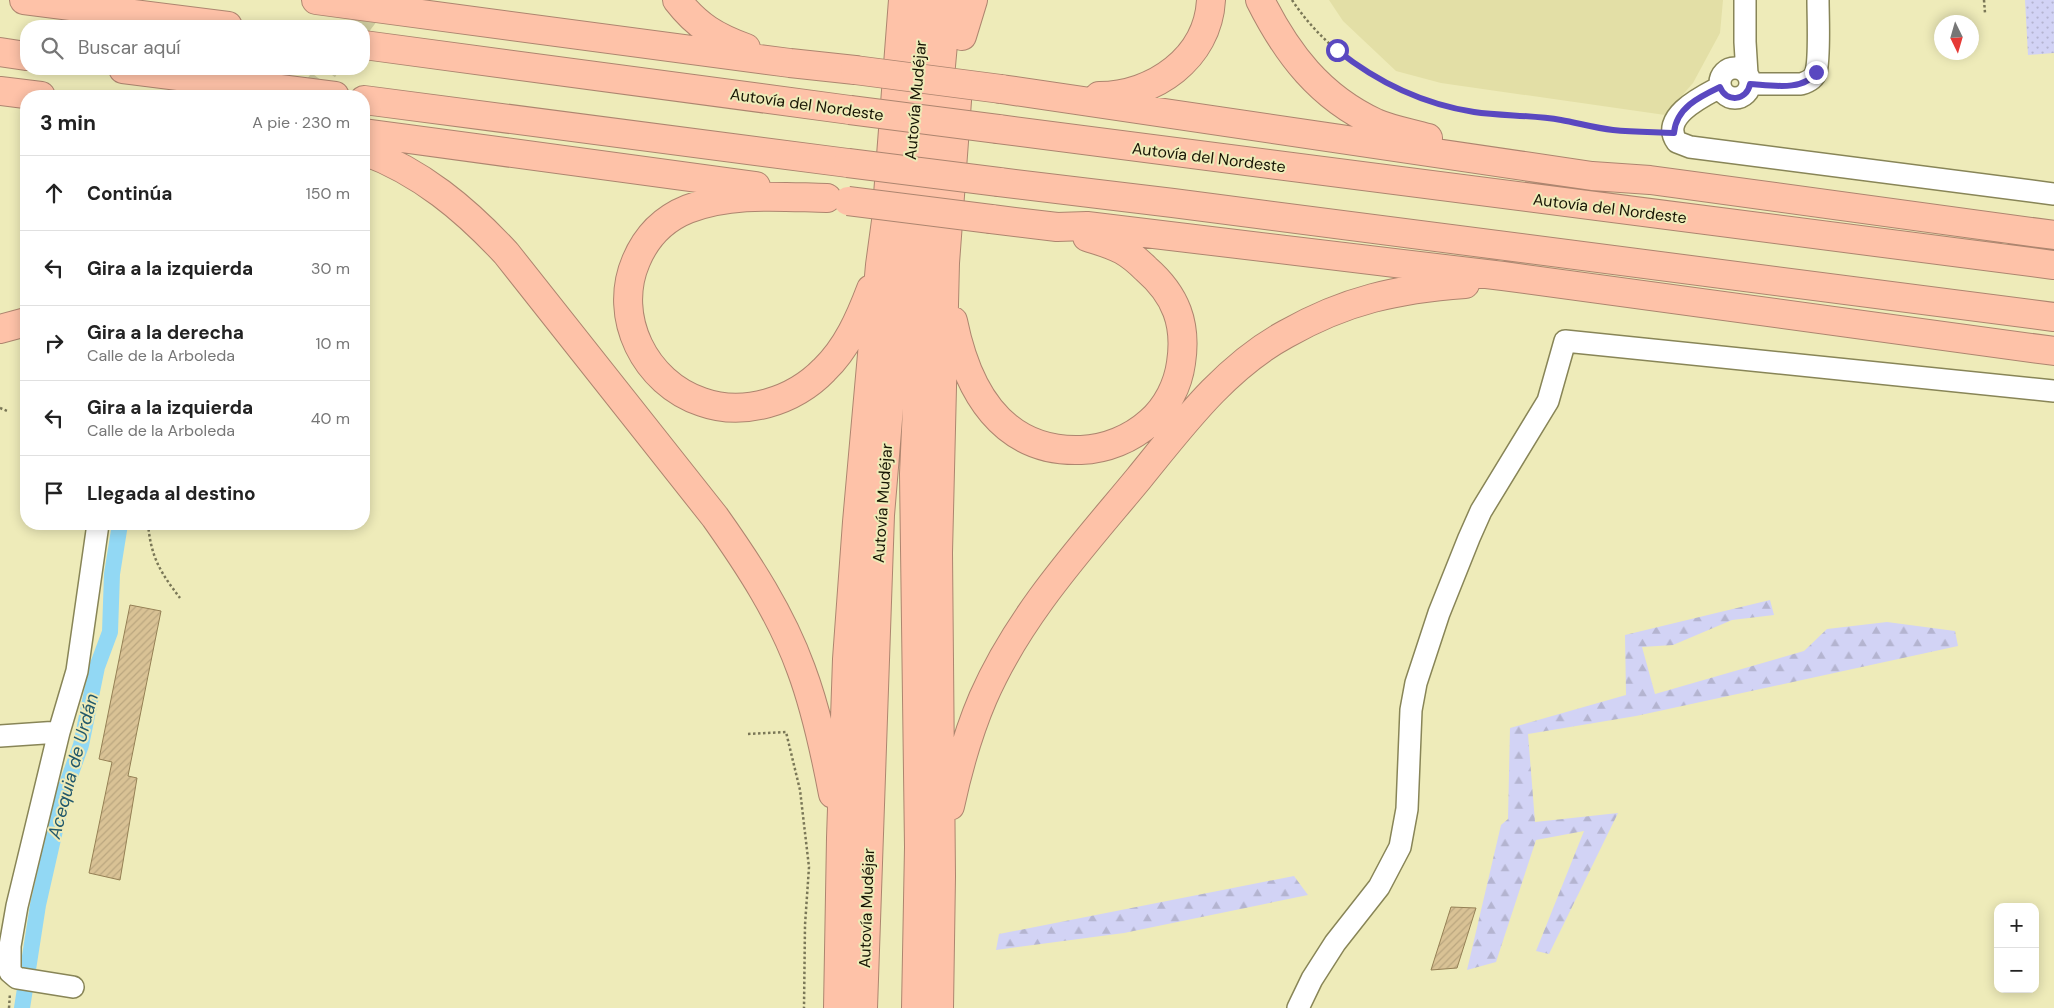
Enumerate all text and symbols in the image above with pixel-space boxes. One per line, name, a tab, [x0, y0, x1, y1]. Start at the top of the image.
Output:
north arrow	[1934, 15, 1979, 60]
search box	[20, 20, 370, 75]
icon: search	[38, 34, 66, 62]
text: Buscar aquí	[78, 35, 181, 60]
street label: Autovía Mudéjar	[900, 39, 931, 161]
route start	[1326, 39, 1349, 62]
route end	[1805, 61, 1828, 84]
street label: Autovía del Nordeste	[729, 83, 885, 126]
text: 3 min	[40, 109, 96, 137]
text: A pie · 230 m	[252, 112, 350, 133]
street label: Autovía del Nordeste	[1131, 138, 1287, 177]
icon: ahead	[40, 179, 68, 207]
text: Continúa	[87, 181, 172, 206]
text: 150 m	[306, 183, 350, 204]
street label: Autovía del Nordeste	[1532, 189, 1688, 228]
icon: left	[40, 254, 68, 282]
text: Gira a la izquierda	[87, 256, 253, 281]
text: 30 m	[311, 258, 350, 279]
text: Gira a la derecha	[87, 320, 244, 345]
icon: right	[40, 329, 68, 357]
text: 10 m	[316, 333, 350, 354]
text: Calle de la Arboleda	[87, 345, 235, 366]
text: Gira a la izquierda	[87, 395, 253, 420]
icon: left	[40, 404, 68, 432]
text: 40 m	[311, 408, 350, 429]
text: Calle de la Arboleda	[87, 420, 235, 441]
street label: Autovía Mudéjar	[868, 442, 897, 564]
icon: arrive	[40, 479, 68, 507]
text: Llegada al destino	[87, 481, 256, 506]
water label: Acequia de Urdán	[42, 691, 104, 842]
street label: Autovía Mudéjar	[854, 848, 879, 968]
map controls	[1994, 903, 2039, 993]
button: +	[1994, 903, 2039, 948]
button: −	[1994, 948, 2039, 993]

